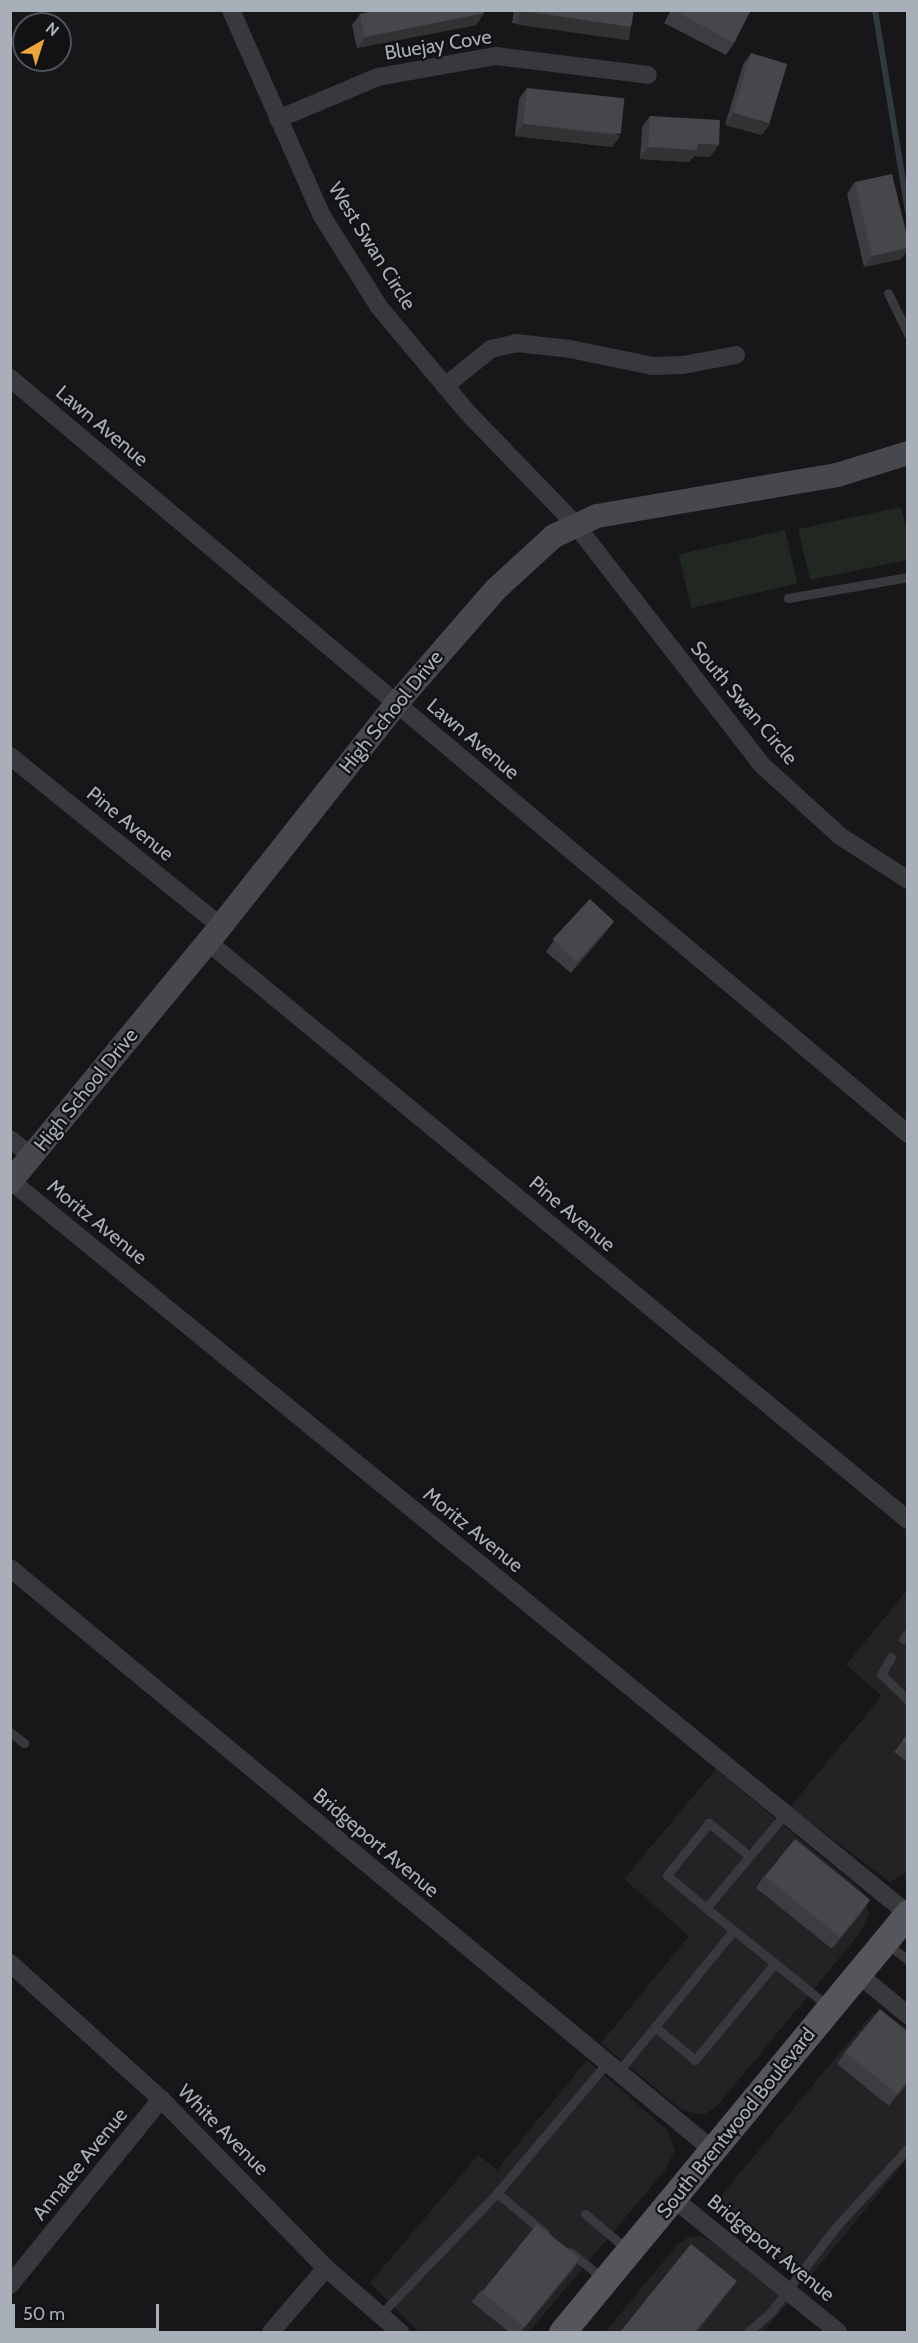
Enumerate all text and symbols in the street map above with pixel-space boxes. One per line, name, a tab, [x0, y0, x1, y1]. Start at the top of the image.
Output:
north arrow	[12, 12, 72, 72]
text: N	[42, 18, 63, 40]
street label: Bluejay Cove	[383, 25, 493, 65]
street label: West Swan Circle	[323, 178, 421, 314]
street label: Lawn Avenue	[51, 381, 153, 471]
street label: South Swan Circle	[685, 636, 803, 770]
street label: High School Drive	[334, 646, 448, 778]
street label: Lawn Avenue	[422, 694, 524, 784]
street label: Pine Avenue	[82, 782, 178, 866]
street label: High School Drive	[29, 1024, 143, 1156]
street label: Pine Avenue	[524, 1171, 620, 1257]
street label: Moritz Avenue	[42, 1174, 152, 1270]
street label: Moritz Avenue	[418, 1482, 528, 1578]
street label: Bridgeport Avenue	[308, 1783, 444, 1903]
street label: South Brentwood Boulevard	[652, 2023, 820, 2223]
street label: White Avenue	[173, 2080, 273, 2180]
street label: Annalee Avenue	[27, 2103, 133, 2225]
street label: Bridgeport Avenue	[703, 2189, 839, 2307]
scale bar	[15, 2292, 162, 2330]
text: 50 m	[23, 2303, 65, 2325]

